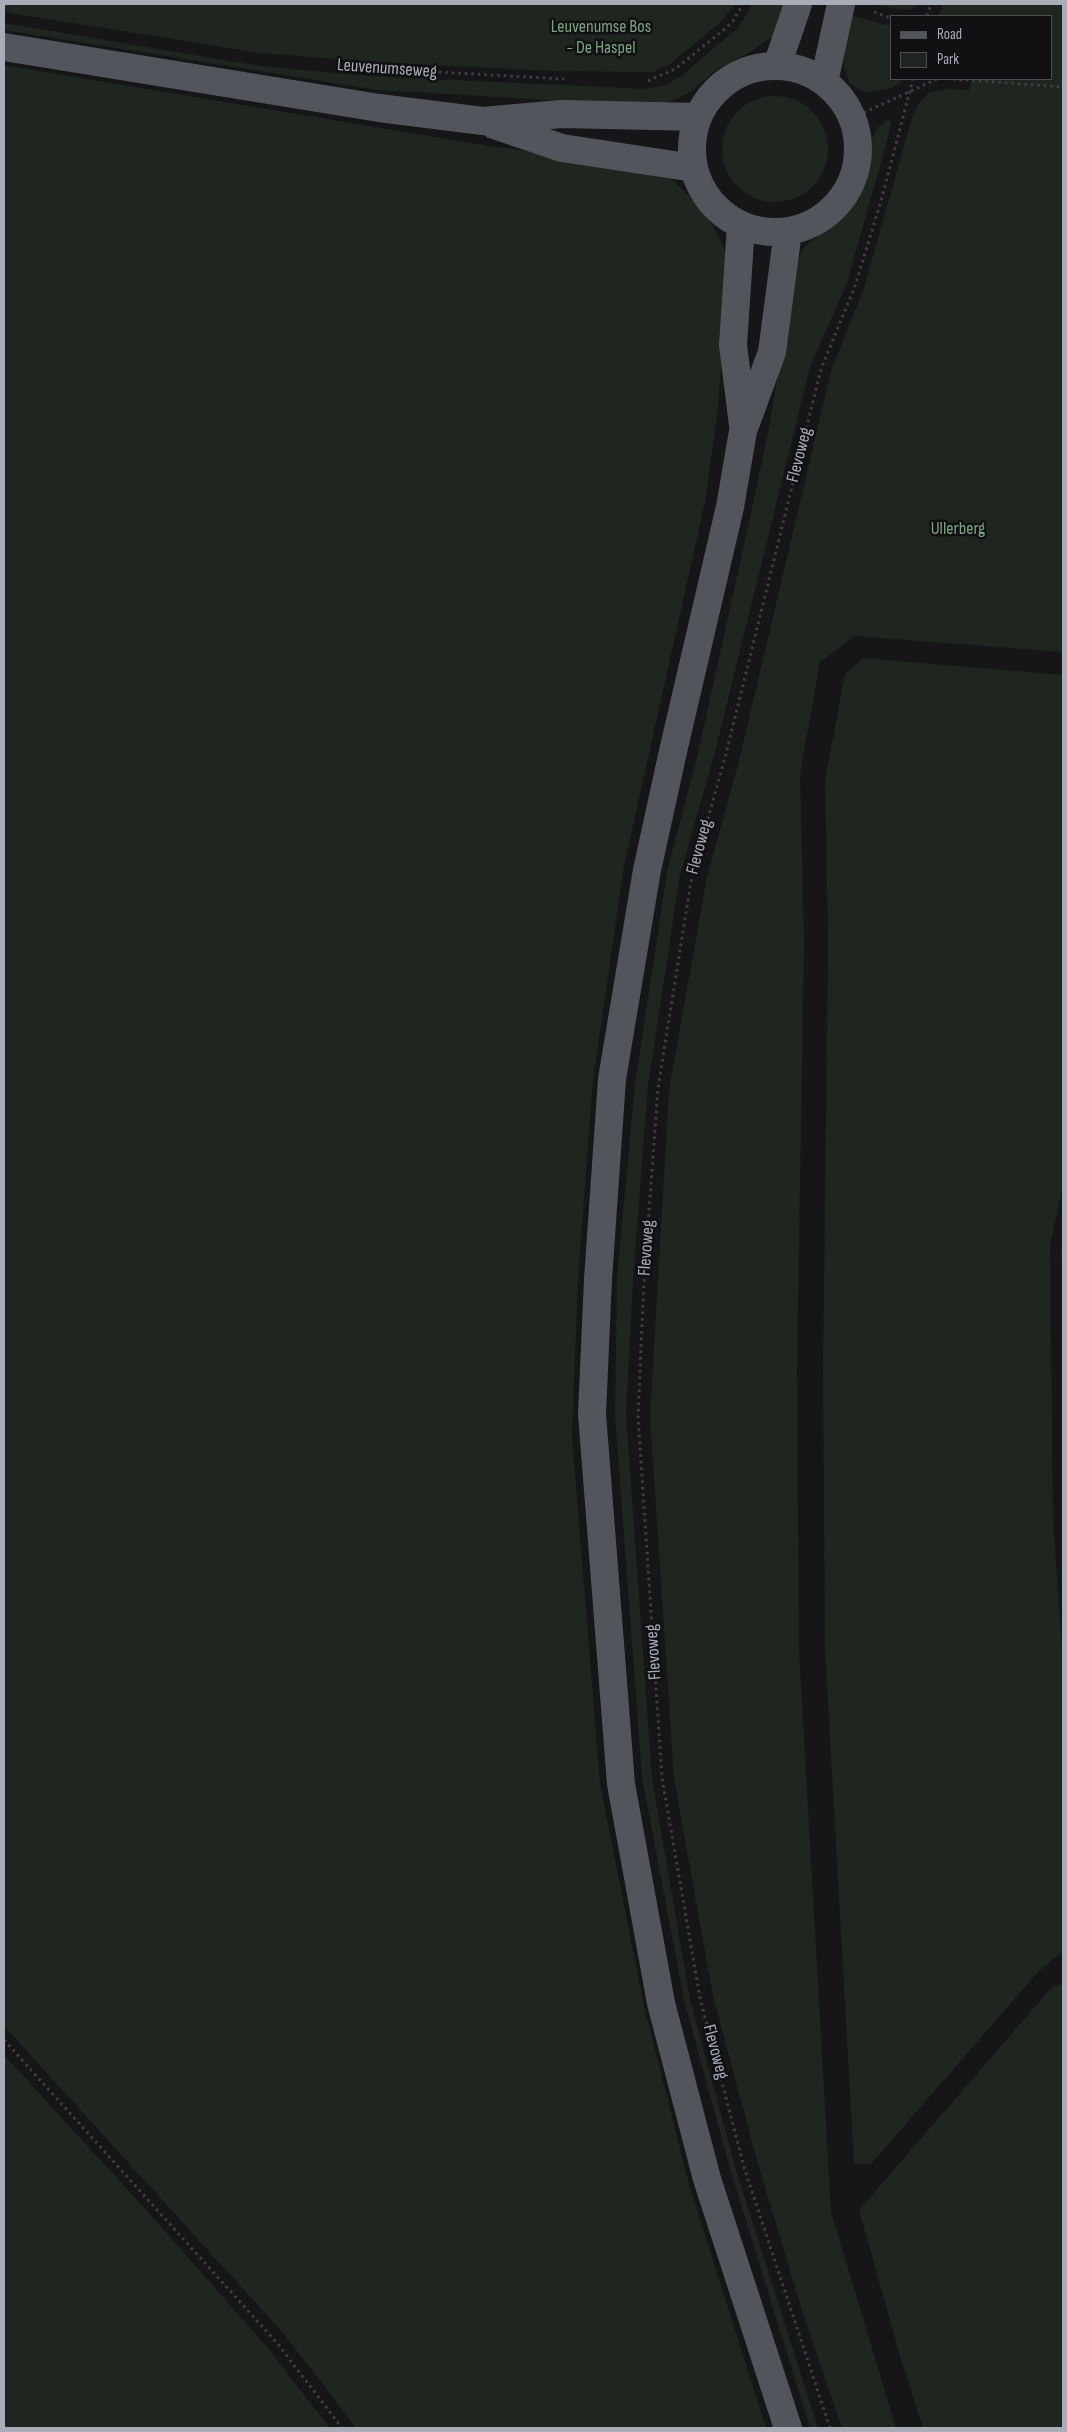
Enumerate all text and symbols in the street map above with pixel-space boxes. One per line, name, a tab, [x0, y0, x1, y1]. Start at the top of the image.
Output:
legend	[890, 15, 1052, 80]
park label: Leuvenumse Bos - De Haspel	[551, 16, 651, 58]
text: Road	[937, 25, 962, 44]
text: Park	[937, 50, 959, 69]
street label: Leuvenumseweg	[336, 55, 438, 83]
street label: Flevoweg	[783, 425, 817, 485]
park label: Ullerberg	[931, 518, 985, 540]
street label: Flevoweg	[682, 817, 718, 877]
street label: Flevoweg	[634, 1219, 660, 1277]
street label: Flevoweg	[641, 1623, 667, 1681]
street label: Flevoweg	[697, 2022, 733, 2082]

